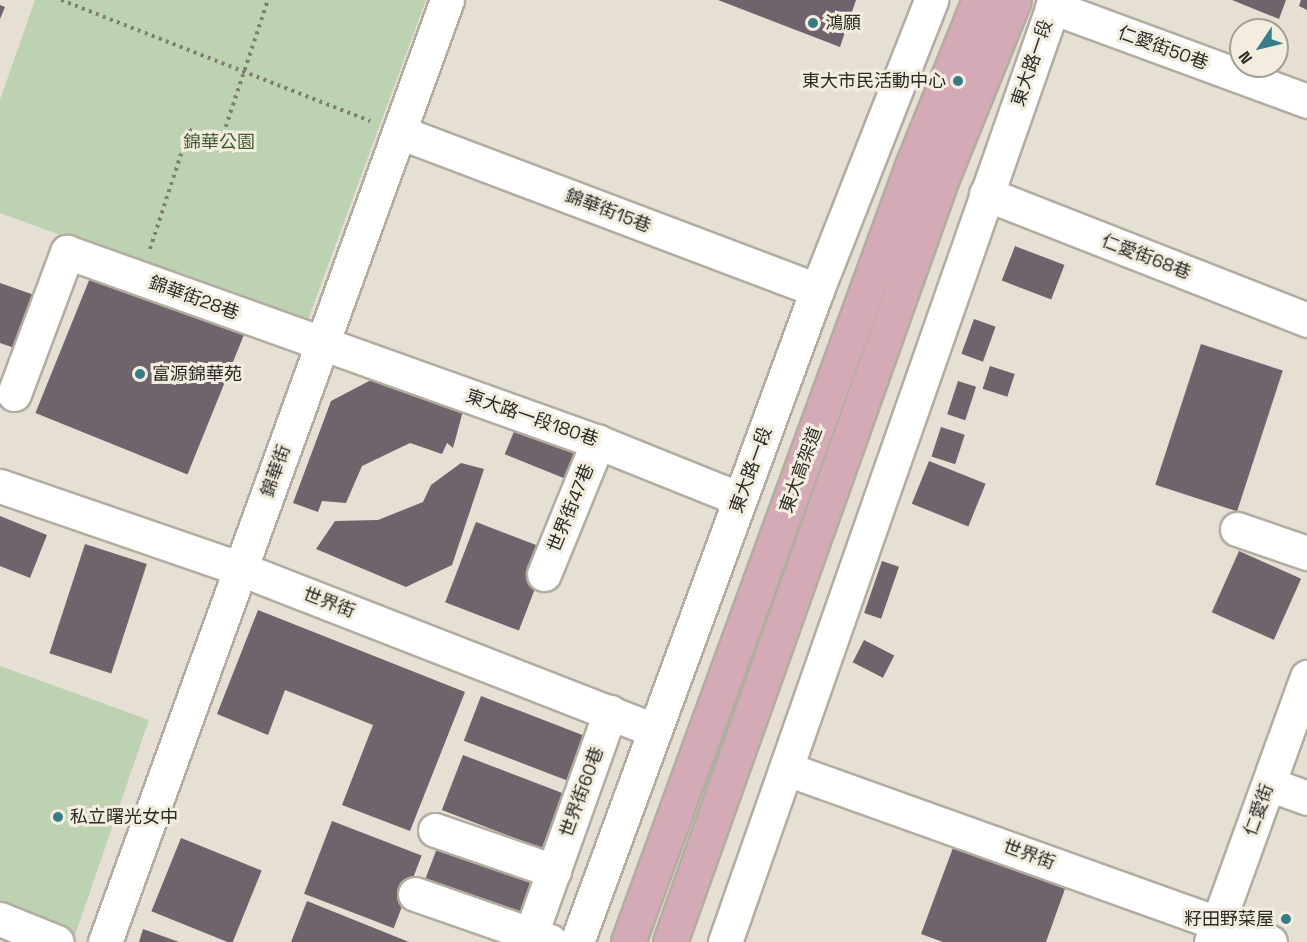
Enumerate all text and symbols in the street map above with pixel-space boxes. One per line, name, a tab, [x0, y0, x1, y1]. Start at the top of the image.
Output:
place label: 鴻願	[825, 12, 861, 34]
marker: 鴻願	[806, 16, 820, 30]
street label: 東大路一段	[1007, 17, 1057, 109]
north arrow	[1229, 18, 1289, 78]
street label: 仁愛街50巷	[1115, 22, 1211, 74]
text: N	[1234, 47, 1257, 68]
place label: 東大市民活動中心	[802, 70, 946, 92]
marker: 東大市民活動中心	[951, 74, 965, 88]
park label: 錦華公園	[183, 131, 255, 153]
street label: 錦華街15巷	[562, 185, 654, 237]
street label: 仁愛街68巷	[1098, 230, 1194, 284]
street label: 錦華街28巷	[146, 272, 242, 324]
place label: 富源錦華苑	[152, 363, 242, 385]
marker: 富源錦華苑	[133, 367, 147, 381]
street label: 東大路一段180巷	[463, 385, 601, 451]
street label: 東大路一段	[725, 424, 777, 516]
street label: 東大高架道	[775, 424, 827, 516]
street label: 錦華街	[257, 442, 295, 500]
street label: 世界街47巷	[544, 461, 598, 555]
street label: 世界街	[300, 583, 358, 623]
street label: 世界街60巷	[556, 744, 608, 840]
street label: 仁愛街	[1240, 781, 1278, 839]
place label: 私立曙光女中	[70, 806, 178, 828]
marker: 私立曙光女中	[51, 810, 65, 824]
street label: 世界街	[1000, 836, 1058, 874]
place label: 籽田野菜屋	[1184, 908, 1274, 930]
marker: 籽田野菜屋	[1279, 912, 1293, 926]

